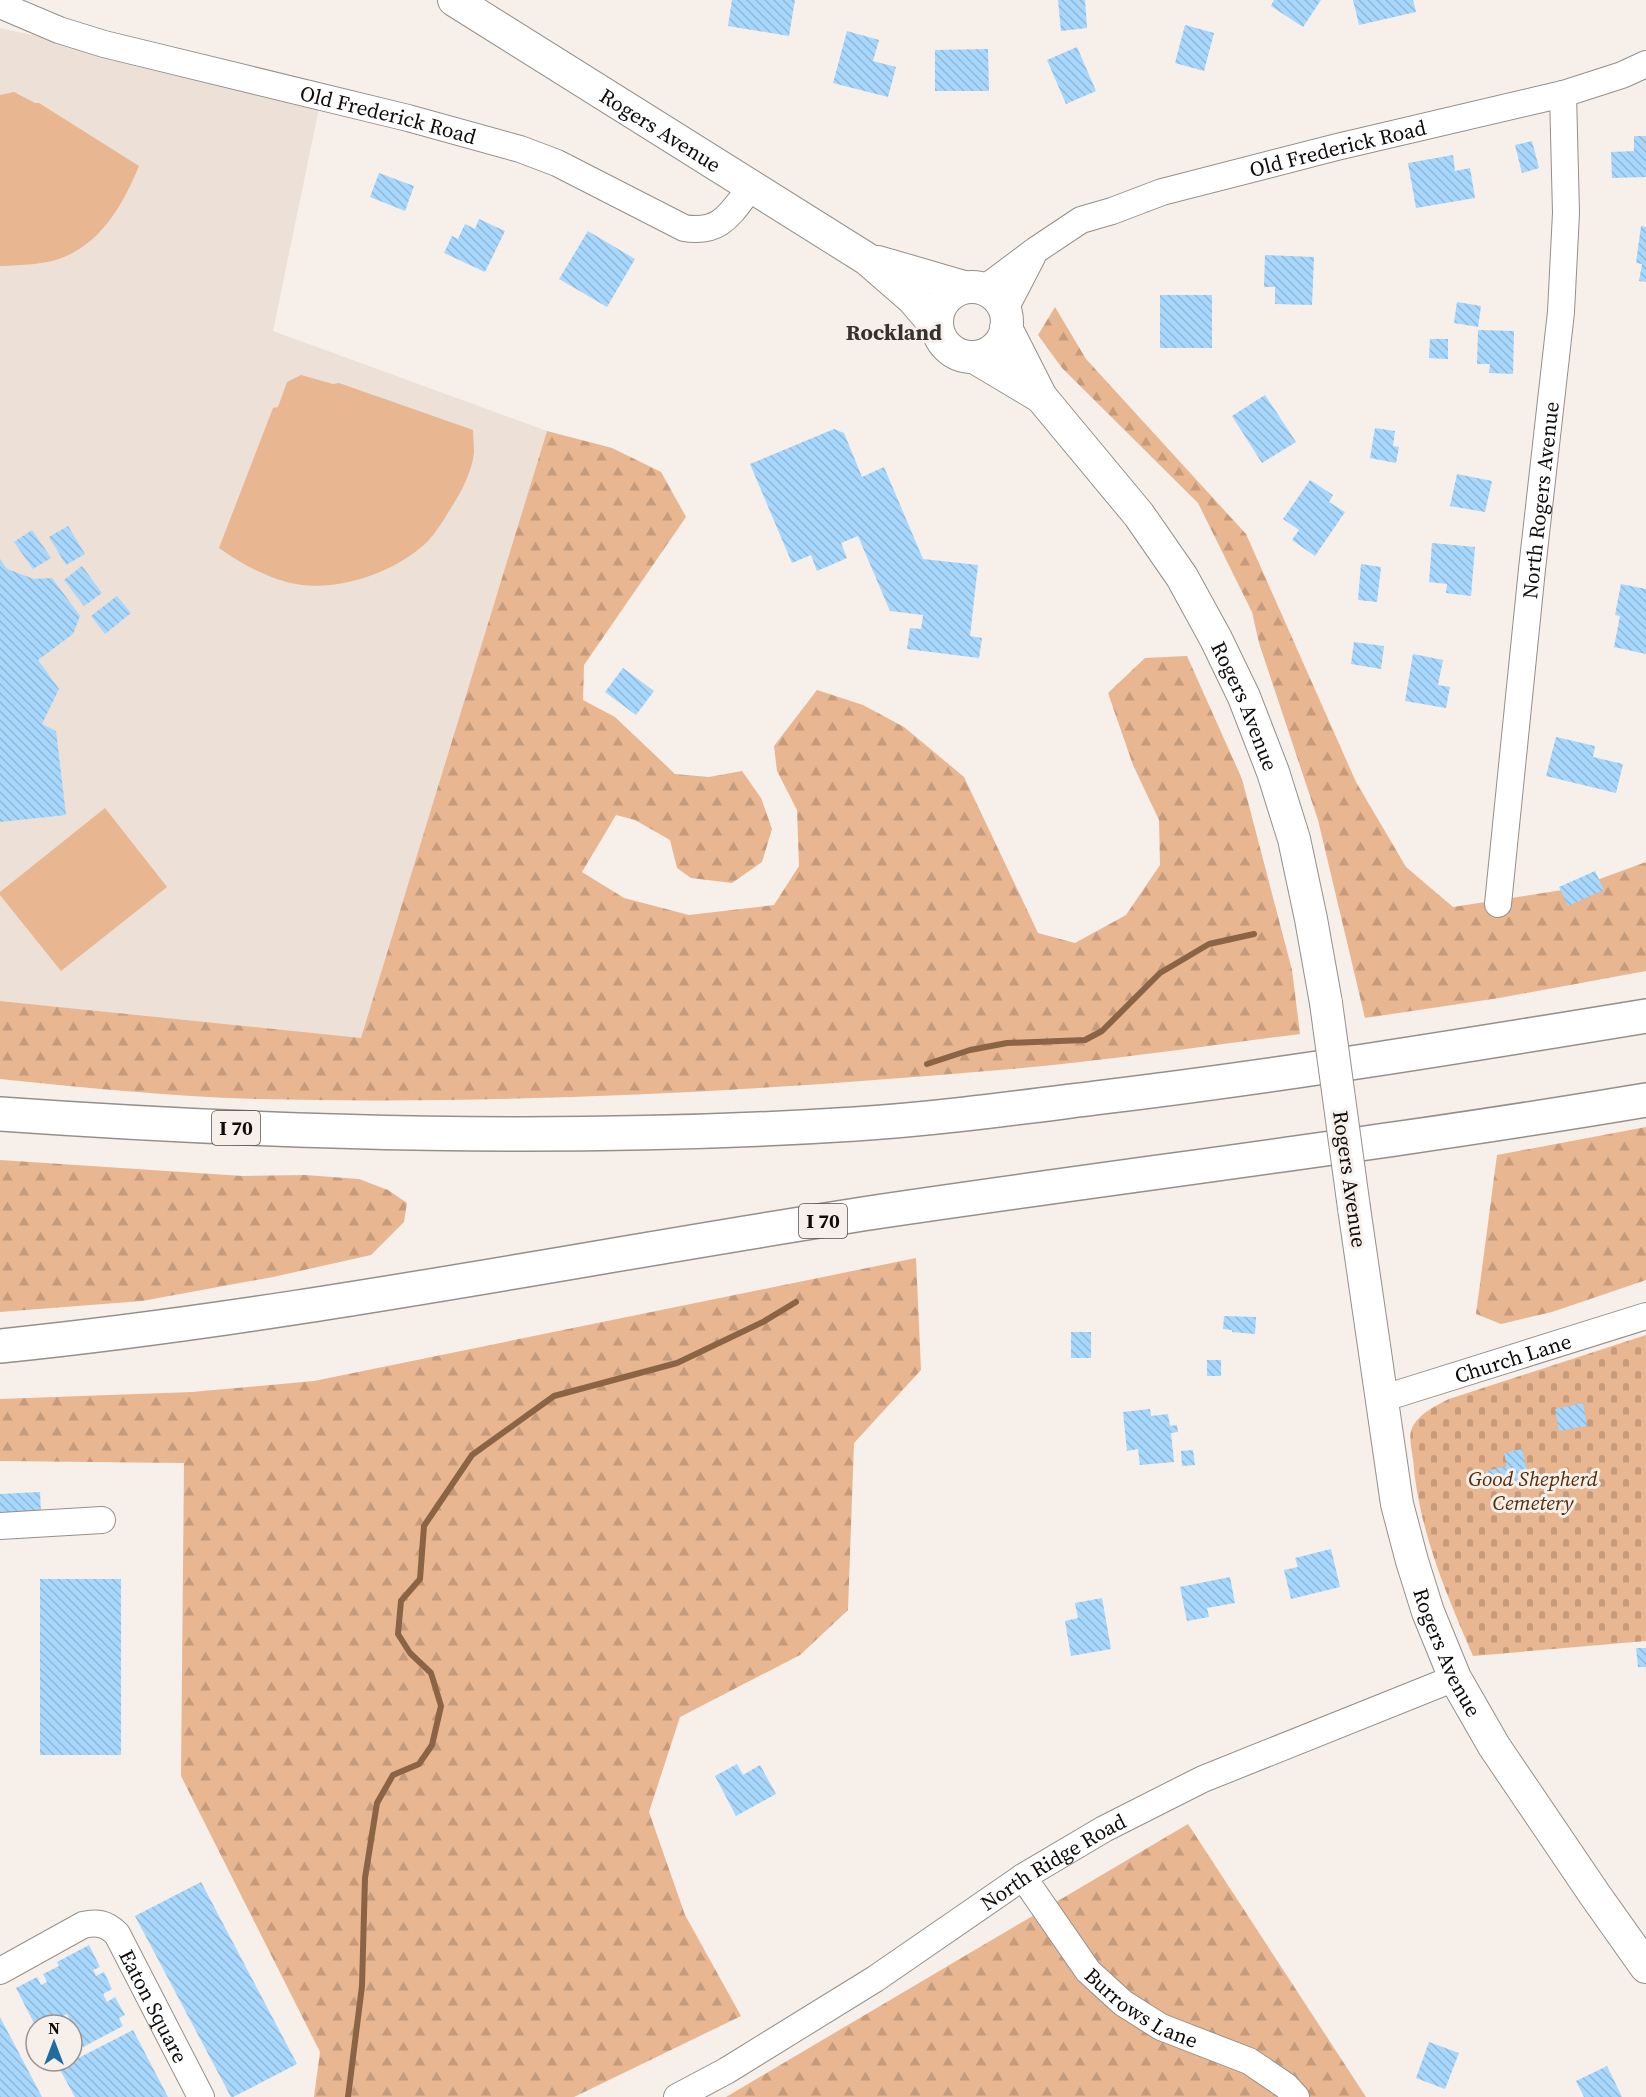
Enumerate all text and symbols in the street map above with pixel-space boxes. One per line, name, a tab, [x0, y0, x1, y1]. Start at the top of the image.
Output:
street label: Old Frederick Road	[297, 78, 480, 151]
street label: Rogers Avenue	[595, 81, 727, 179]
street label: Old Frederick Road	[1246, 112, 1429, 183]
district label: Rockland	[846, 317, 942, 347]
street label: North Rogers Avenue	[1515, 400, 1565, 600]
street label: Rogers Avenue	[1205, 636, 1286, 775]
street label: Rogers Avenue	[1326, 1109, 1374, 1249]
road number: I 70	[212, 1111, 260, 1145]
road number: I 70	[799, 1204, 847, 1238]
street label: Church Lane	[1451, 1326, 1575, 1390]
park label: Good Shepherd Cemetery	[1468, 1464, 1598, 1517]
street label: Rogers Avenue	[1407, 1584, 1489, 1722]
street label: North Ridge Road	[974, 1806, 1131, 1917]
street label: Eaton Square	[113, 1944, 195, 2068]
street label: Burrows Lane	[1079, 1961, 1202, 2054]
north arrow	[24, 2013, 84, 2073]
text: N	[48, 2017, 60, 2039]

